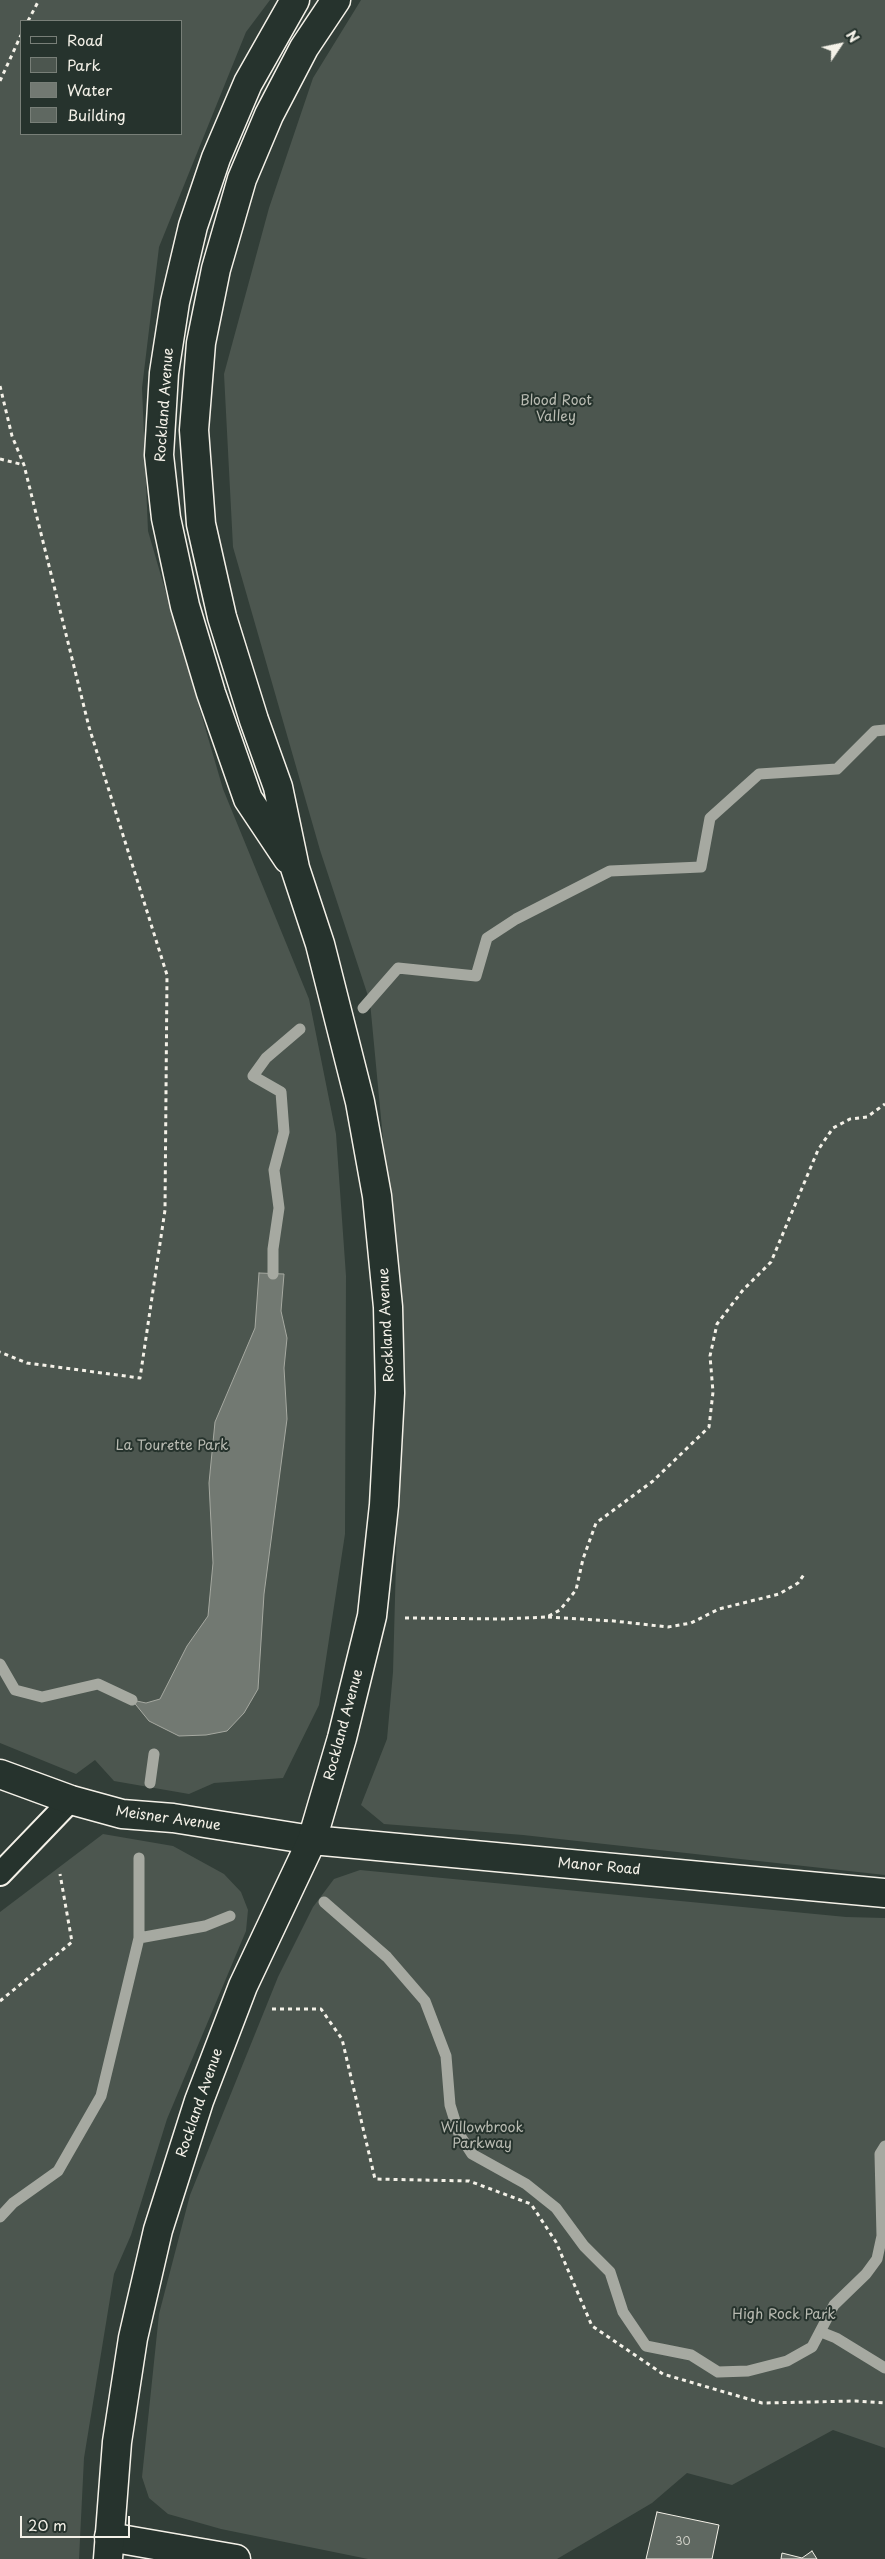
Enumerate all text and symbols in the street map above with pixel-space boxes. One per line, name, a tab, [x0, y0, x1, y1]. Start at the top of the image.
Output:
legend	[20, 20, 182, 135]
north arrow	[815, 20, 865, 70]
text: N	[841, 26, 865, 47]
text: Road	[67, 28, 103, 51]
text: Park	[67, 53, 101, 76]
text: Water	[67, 78, 112, 101]
text: Building	[67, 103, 126, 126]
street label: Rockland Avenue	[153, 347, 177, 463]
park label: Blood Root Valley	[520, 393, 592, 426]
street label: Rockland Avenue	[376, 1267, 398, 1383]
park label: La Tourette Park	[116, 1438, 228, 1454]
street label: Rockland Avenue	[321, 1668, 367, 1782]
street label: Meisner Avenue	[114, 1803, 222, 1835]
street label: Manor Road	[557, 1855, 641, 1879]
street label: Rockland Avenue	[173, 2046, 227, 2160]
park label: Willowbrook Parkway	[441, 2120, 523, 2152]
park label: High Rock Park	[732, 2307, 836, 2323]
scale bar	[22, 2506, 132, 2538]
text: 20 m	[28, 2513, 67, 2536]
house number: 30	[675, 2535, 691, 2549]

